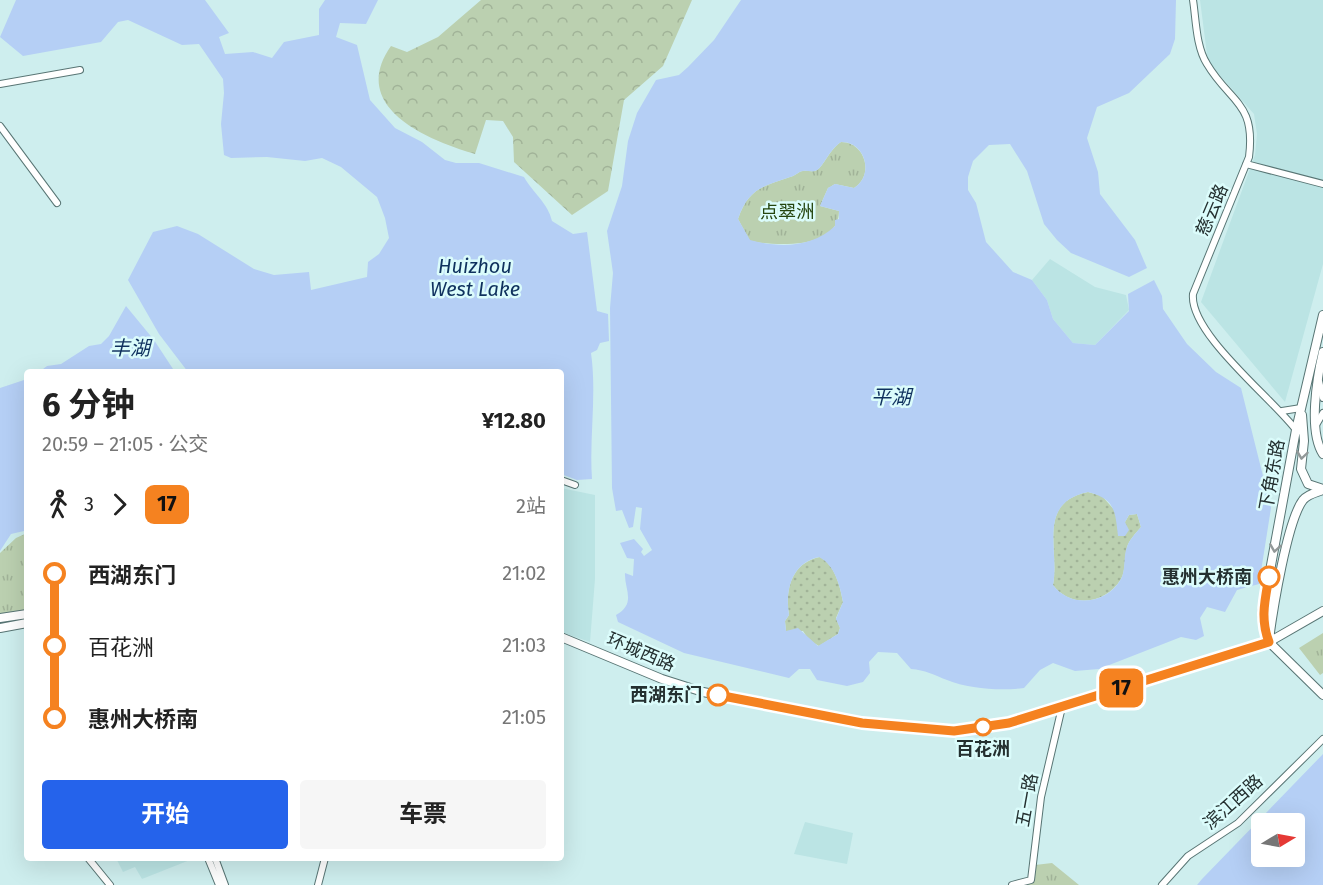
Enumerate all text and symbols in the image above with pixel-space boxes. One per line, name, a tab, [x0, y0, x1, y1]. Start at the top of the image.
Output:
street label: 慈云路	[1191, 181, 1233, 239]
park label: 点翠洲	[760, 201, 814, 223]
water label: Huizhou West Lake	[430, 254, 520, 301]
water label: 丰湖	[110, 336, 153, 360]
text: 6 分钟	[42, 385, 134, 425]
water label: 平湖	[871, 385, 914, 409]
text: ¥12.80	[482, 407, 546, 434]
text: 20:59 – 21:05 · 公交	[42, 432, 209, 456]
street label: 下角东路	[1255, 438, 1289, 512]
one-way arrow	[1296, 450, 1309, 459]
icon: walk	[42, 488, 75, 521]
icon: forward	[103, 488, 136, 521]
text: 17	[157, 491, 177, 517]
text: 3	[84, 492, 94, 516]
text: 2站	[516, 494, 546, 518]
one-way arrow	[1269, 543, 1281, 552]
text: 21:02	[502, 561, 546, 585]
text: 西湖东门	[88, 562, 176, 589]
place label: 惠州大桥南	[1162, 566, 1252, 588]
marker: 惠州大桥南	[1258, 566, 1280, 588]
street label: 环城西路	[604, 628, 678, 676]
text: 21:03	[502, 633, 546, 657]
text: 百花洲	[88, 634, 154, 661]
line badge: 17	[1094, 668, 1148, 708]
text: 17	[1111, 675, 1131, 701]
place label: 西湖东门	[630, 684, 702, 706]
marker: 西湖东门	[707, 684, 729, 706]
text: 21:05	[502, 705, 546, 729]
text: 惠州大桥南	[88, 706, 198, 733]
marker: 百花洲	[974, 718, 992, 736]
place label: 百花洲	[956, 738, 1010, 760]
street label: 滨江西路	[1199, 770, 1267, 834]
street label: 五一路	[1011, 772, 1043, 828]
button: 开始	[42, 780, 288, 849]
button: 车票	[300, 780, 546, 849]
north arrow	[1251, 813, 1305, 867]
map controls	[1251, 813, 1305, 867]

